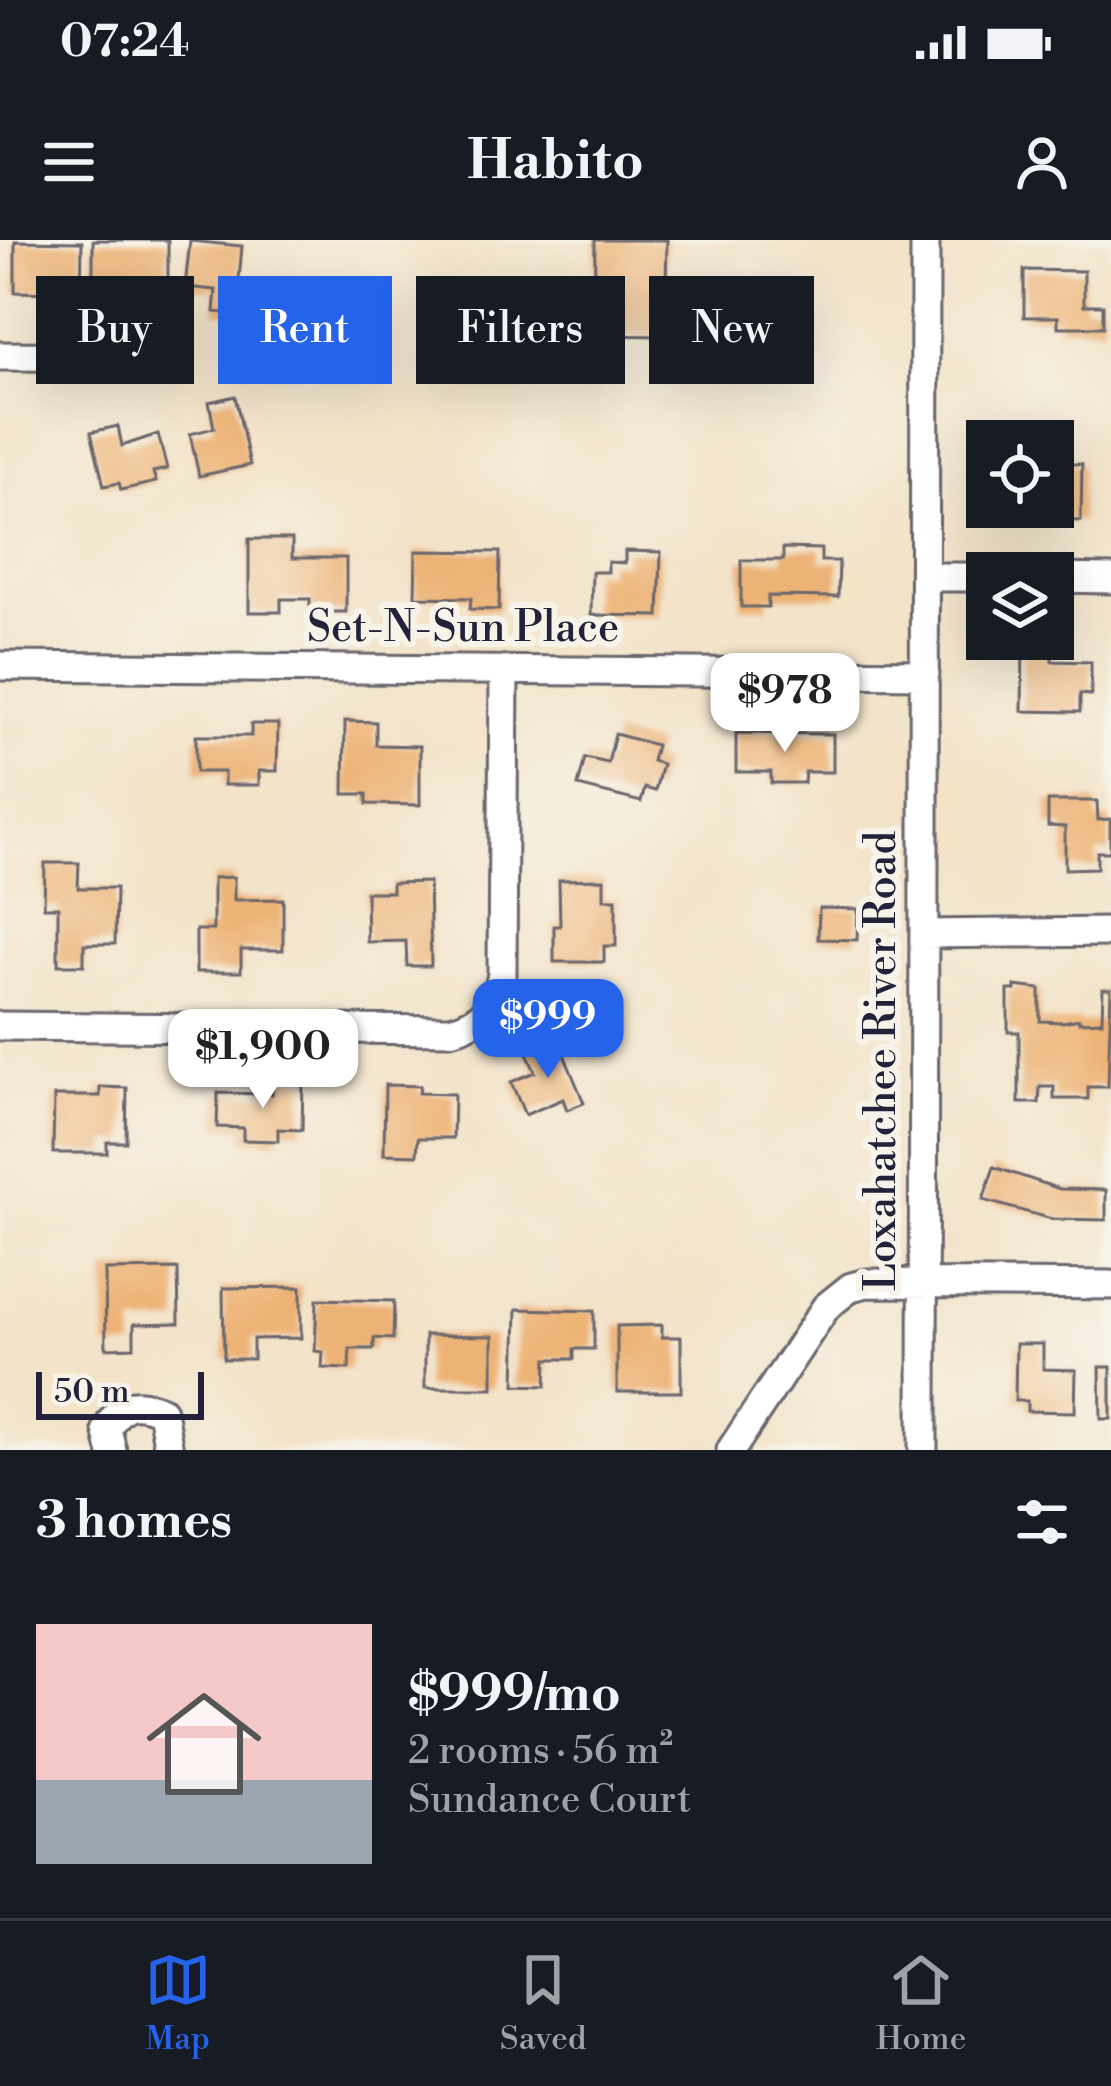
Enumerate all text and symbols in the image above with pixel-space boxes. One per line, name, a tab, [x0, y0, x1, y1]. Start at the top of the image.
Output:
text: 07:24	[60, 14, 190, 71]
text: Habito	[467, 128, 644, 196]
icon: menu	[36, 129, 102, 195]
icon: person	[1009, 129, 1075, 195]
chip: Buy	[36, 276, 194, 384]
chip: Rent	[218, 276, 392, 384]
chip: Filters	[416, 276, 625, 384]
chip: New	[649, 276, 814, 384]
map controls	[966, 420, 1074, 660]
button: locate	[966, 420, 1074, 528]
button: layers	[966, 552, 1074, 660]
street label: Set-N-Sun Place	[307, 602, 619, 655]
pin: $978	[714, 653, 856, 755]
text: $978	[738, 667, 832, 716]
street label: Loxahatchee River Road	[856, 831, 909, 1291]
pin: $999	[477, 979, 619, 1081]
text: $999	[500, 993, 596, 1042]
pin: $1,900	[165, 1009, 361, 1111]
text: $1,900	[195, 1023, 331, 1072]
scale bar	[36, 1366, 204, 1419]
text: 50 m	[54, 1372, 130, 1413]
icon: filters	[1009, 1489, 1075, 1555]
text: 3 homes	[36, 1490, 232, 1554]
text: $999/mo	[408, 1663, 621, 1727]
icon: home	[132, 1672, 276, 1816]
text: 2 rooms · 56 m²	[408, 1727, 673, 1776]
text: Sundance Court	[408, 1776, 691, 1825]
tab: Map	[145, 1947, 211, 2060]
tab: Saved	[500, 1947, 587, 2060]
tab: Home	[876, 1947, 966, 2060]

